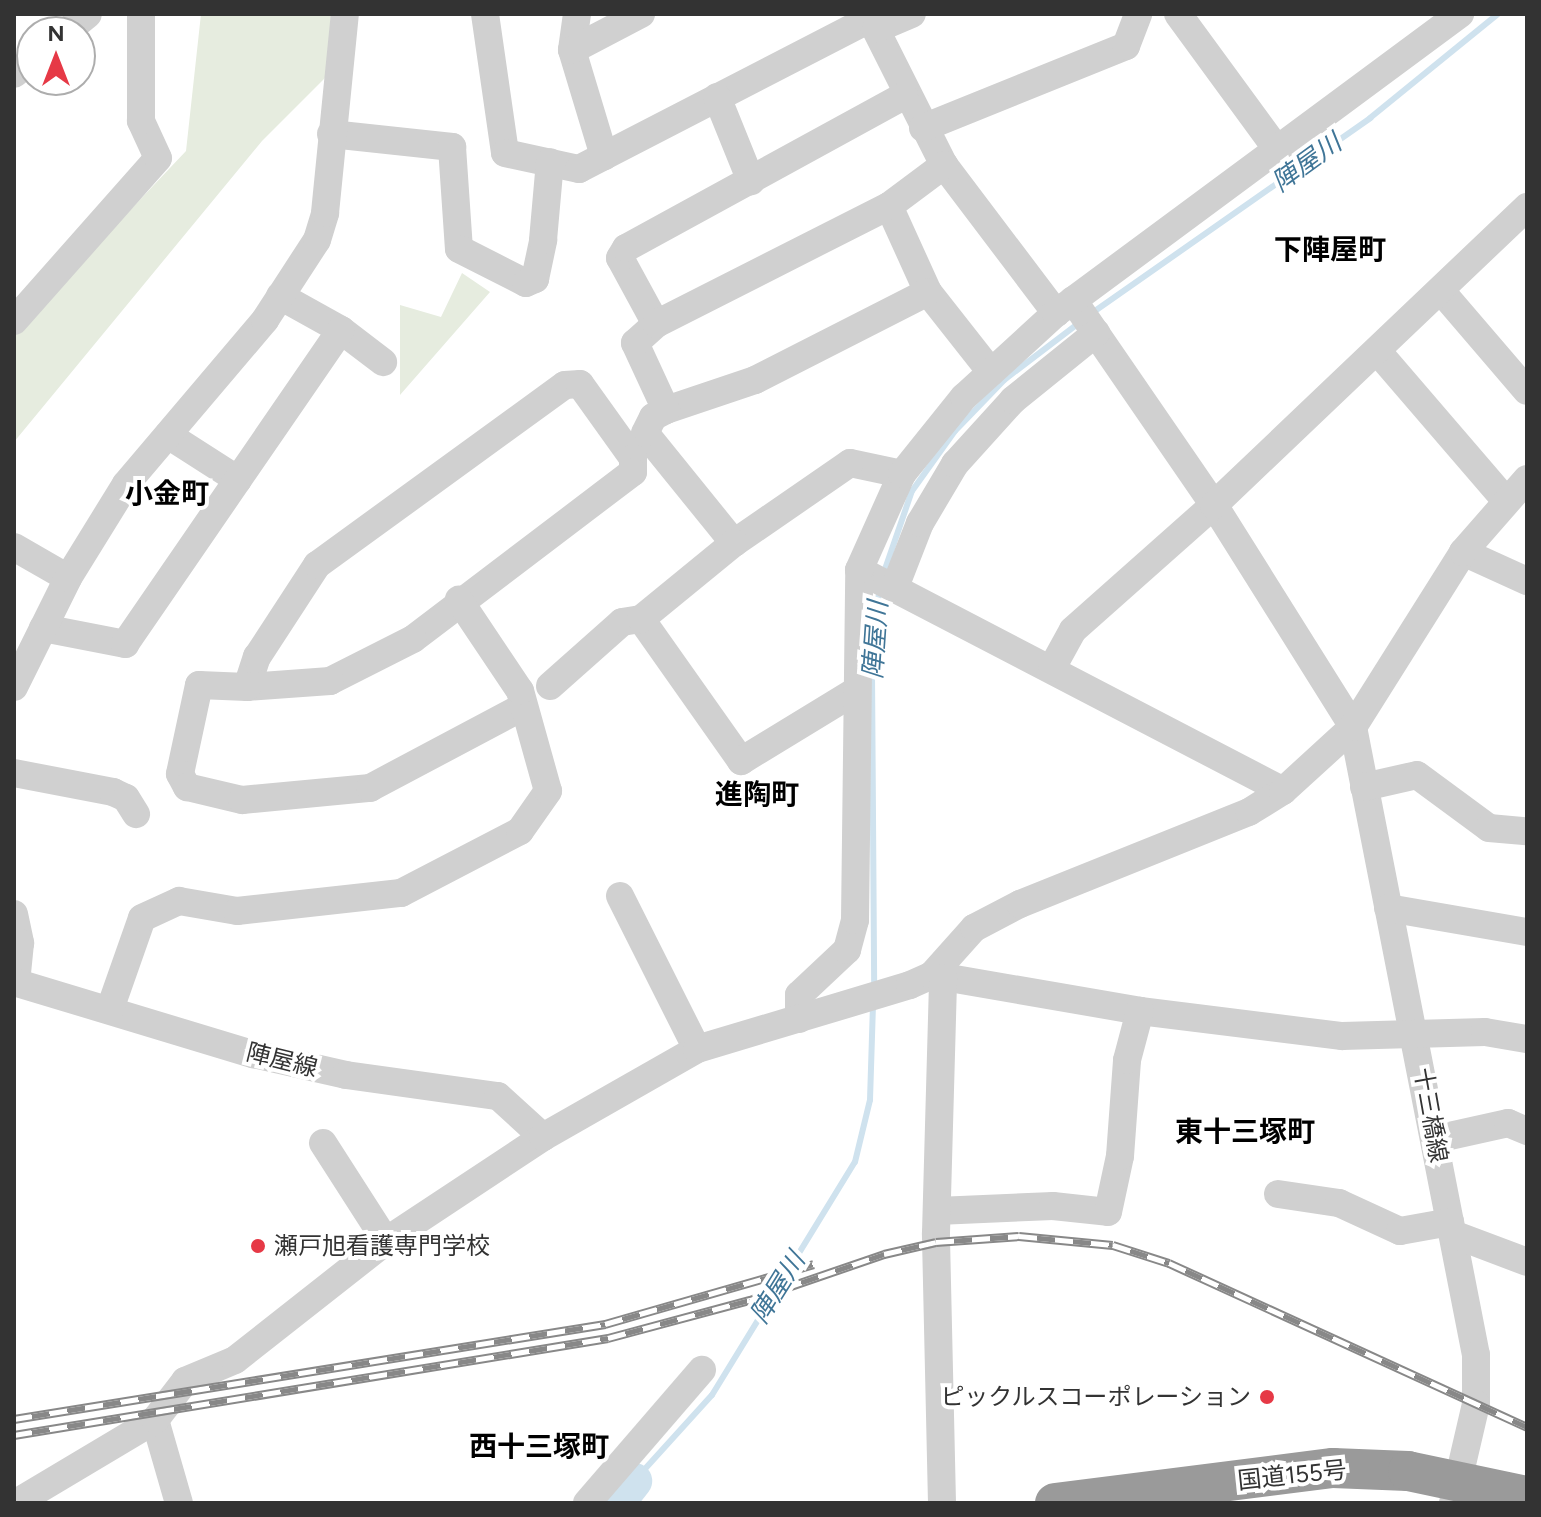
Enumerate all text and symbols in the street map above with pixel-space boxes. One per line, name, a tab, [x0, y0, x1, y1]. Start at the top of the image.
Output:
north arrow	[16, 16, 96, 96]
text: N	[47, 20, 65, 47]
water label: 陣屋川	[1266, 127, 1348, 199]
district label: 下陣屋町	[1274, 232, 1386, 266]
district label: 小金町	[125, 476, 209, 510]
water label: 陣屋川	[858, 600, 894, 680]
district label: 進陶町	[715, 777, 799, 811]
street label: 陣屋線	[244, 1037, 320, 1083]
street label: 十三橋線	[1408, 1065, 1454, 1165]
district label: 東十三塚町	[1175, 1114, 1315, 1148]
place label: 瀬戸旭看護専門学校	[274, 1232, 490, 1260]
marker: 瀬戸旭看護専門学校	[249, 1237, 267, 1255]
water label: 陣屋川	[744, 1247, 812, 1329]
place label: ピックルスコーポレーション	[939, 1383, 1251, 1411]
marker: ピックルスコーポレーション	[1258, 1388, 1276, 1406]
district label: 西十三塚町	[469, 1429, 609, 1463]
street label: 国道155号	[1236, 1455, 1348, 1495]

